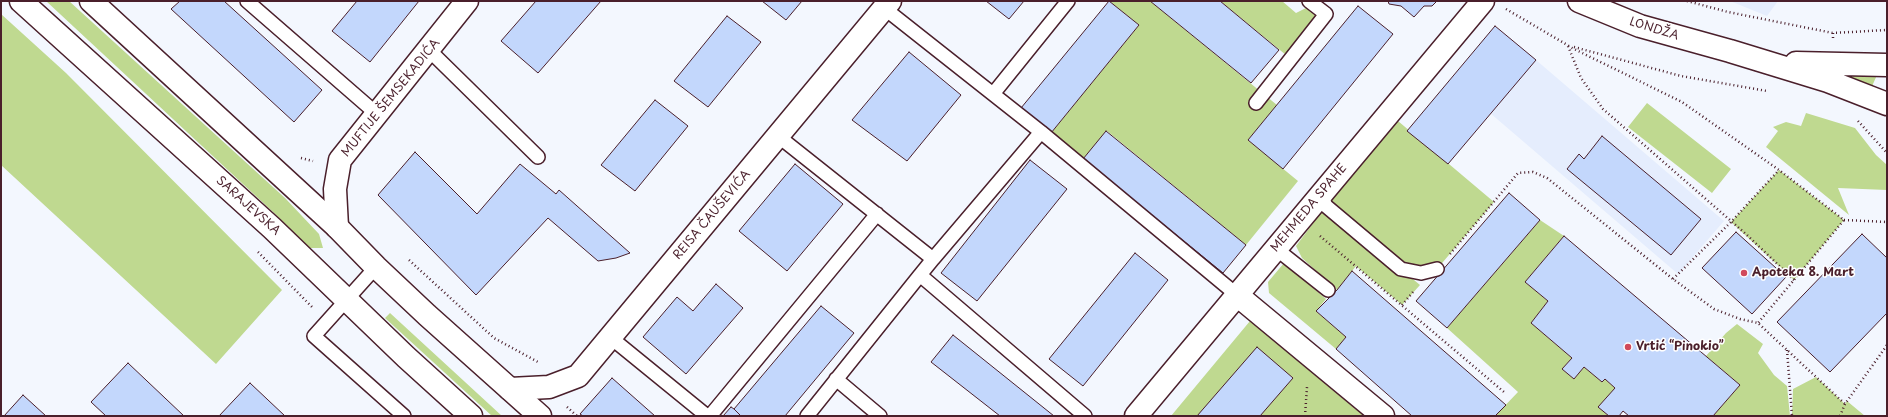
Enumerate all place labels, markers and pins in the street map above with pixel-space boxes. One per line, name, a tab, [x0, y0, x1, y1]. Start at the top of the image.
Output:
place label: Apoteka 8. Mart	[1752, 266, 1854, 280]
marker: Apoteka 8. Mart	[1739, 268, 1749, 278]
place label: Vrtić “Pinokio”	[1636, 340, 1723, 354]
marker: Vrtić “Pinokio”	[1623, 342, 1633, 352]

